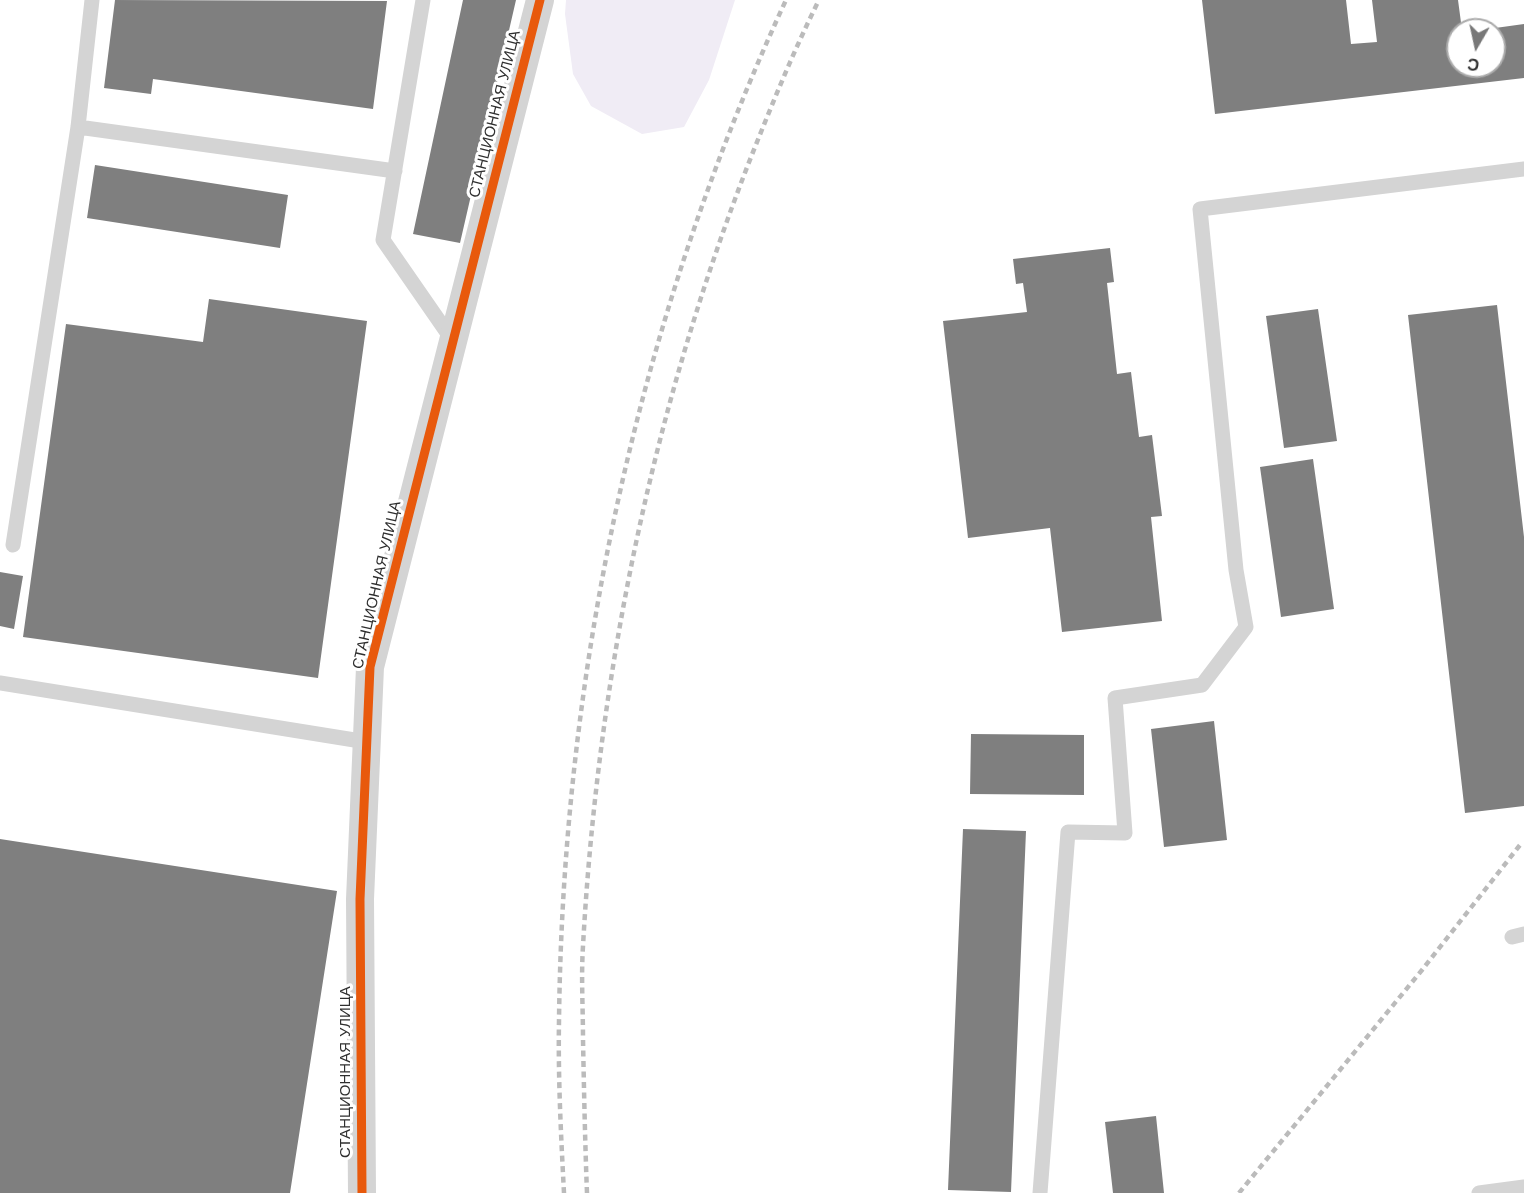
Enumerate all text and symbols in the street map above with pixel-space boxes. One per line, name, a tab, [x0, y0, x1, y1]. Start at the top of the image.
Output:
north arrow	[1446, 18, 1506, 78]
street label: СТАНЦИОННАЯ УЛИЦА	[465, 28, 525, 200]
text: С	[1466, 54, 1481, 75]
street label: СТАНЦИОННАЯ УЛИЦА	[349, 499, 405, 671]
street label: СТАНЦИОННАЯ УЛИЦА	[337, 986, 355, 1158]

